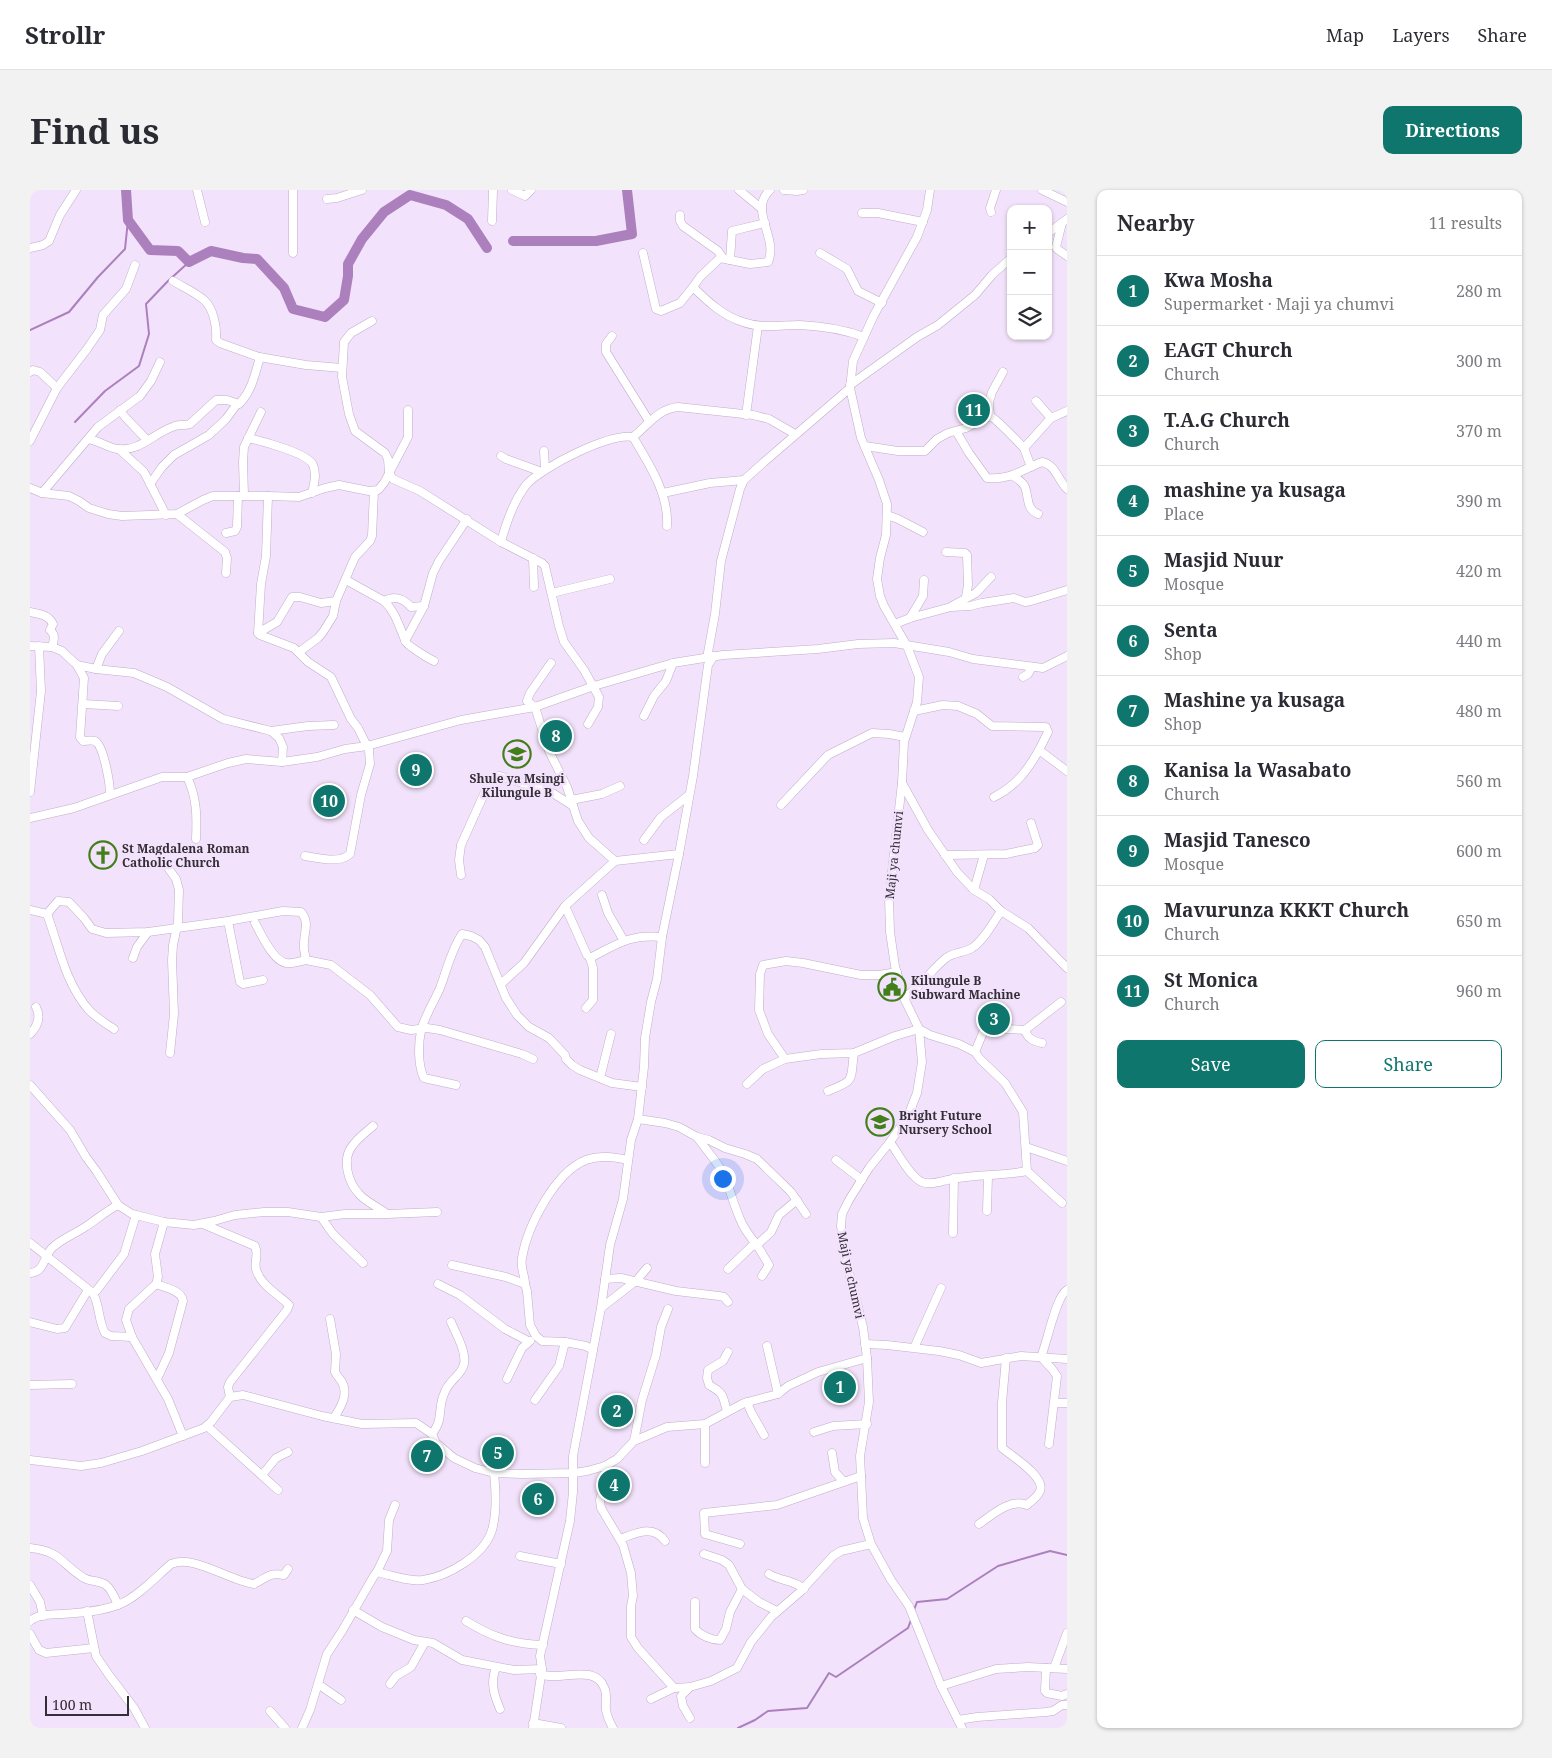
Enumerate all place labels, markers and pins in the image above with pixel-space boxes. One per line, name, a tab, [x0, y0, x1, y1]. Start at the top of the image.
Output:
pin: 11	[958, 391, 990, 429]
pin: 8	[540, 717, 572, 755]
school or university icon: Shule ya Msingi Kilungule B	[502, 739, 532, 769]
pin: 9	[400, 751, 432, 789]
place label: Shule ya Msingi Kilungule B	[470, 770, 565, 801]
pin: 10	[313, 782, 345, 820]
church icon: St Magdalena Roman Catholic Church	[88, 840, 118, 870]
place label: St Magdalena Roman Catholic Church	[122, 840, 250, 871]
public building icon: Kilungule B Subward Machine	[877, 972, 907, 1002]
place label: Kilungule B Subward Machine	[911, 972, 1021, 1003]
pin: 3	[978, 1000, 1010, 1038]
school or university icon: Bright Future Nursery School	[865, 1107, 895, 1137]
place label: Bright Future Nursery School	[899, 1107, 993, 1138]
pin: 1	[824, 1368, 856, 1406]
pin: 2	[601, 1392, 633, 1430]
pin: 5	[482, 1434, 514, 1472]
pin: 7	[411, 1437, 443, 1475]
pin: 4	[598, 1466, 630, 1504]
pin: 6	[522, 1480, 554, 1518]

